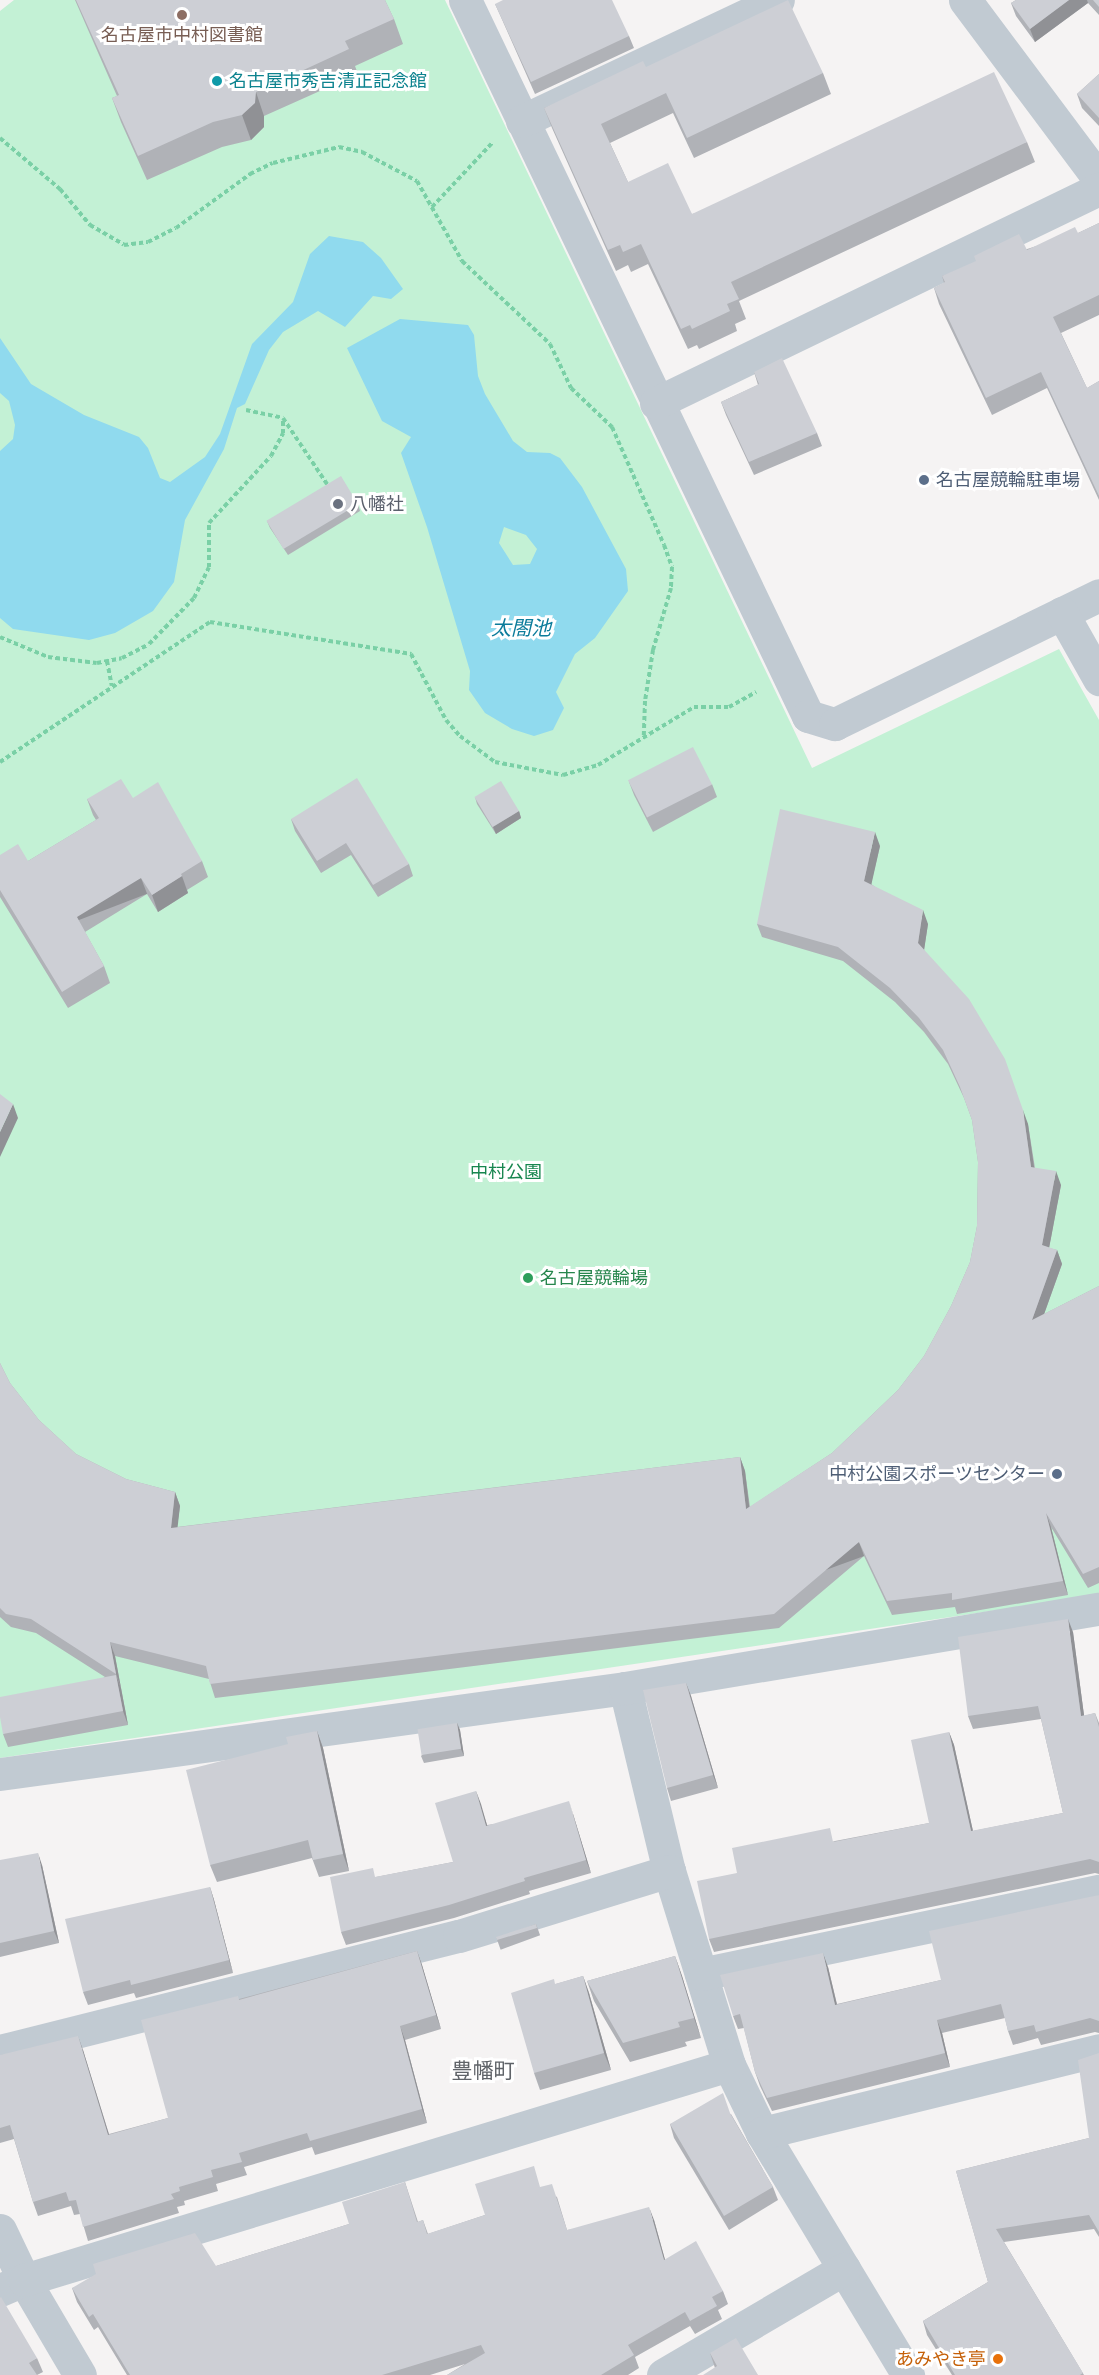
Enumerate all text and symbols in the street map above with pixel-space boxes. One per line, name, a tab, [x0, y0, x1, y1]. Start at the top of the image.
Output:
marker: 名古屋市中村図書館	[175, 8, 189, 22]
place label: 名古屋市中村図書館	[101, 24, 263, 46]
place label: 名古屋市秀吉清正記念館	[229, 70, 427, 92]
marker: 名古屋市秀吉清正記念館	[210, 74, 224, 88]
place label: 名古屋競輪駐車場	[936, 469, 1080, 491]
marker: 名古屋競輪駐車場	[917, 473, 931, 487]
place label: 八幡社	[350, 493, 404, 515]
marker: 八幡社	[331, 497, 345, 511]
water label: 太閤池	[491, 616, 551, 640]
park label: 中村公園	[470, 1161, 542, 1183]
place label: 名古屋競輪場	[540, 1267, 648, 1289]
marker: 名古屋競輪場	[521, 1271, 535, 1285]
place label: 中村公園スポーツセンター	[829, 1463, 1045, 1485]
marker: 中村公園スポーツセンター	[1050, 1467, 1064, 1481]
district label: 豊幡町	[452, 2058, 514, 2084]
place label: あみやき亭	[896, 2348, 986, 2370]
marker: あみやき亭	[991, 2352, 1005, 2366]

